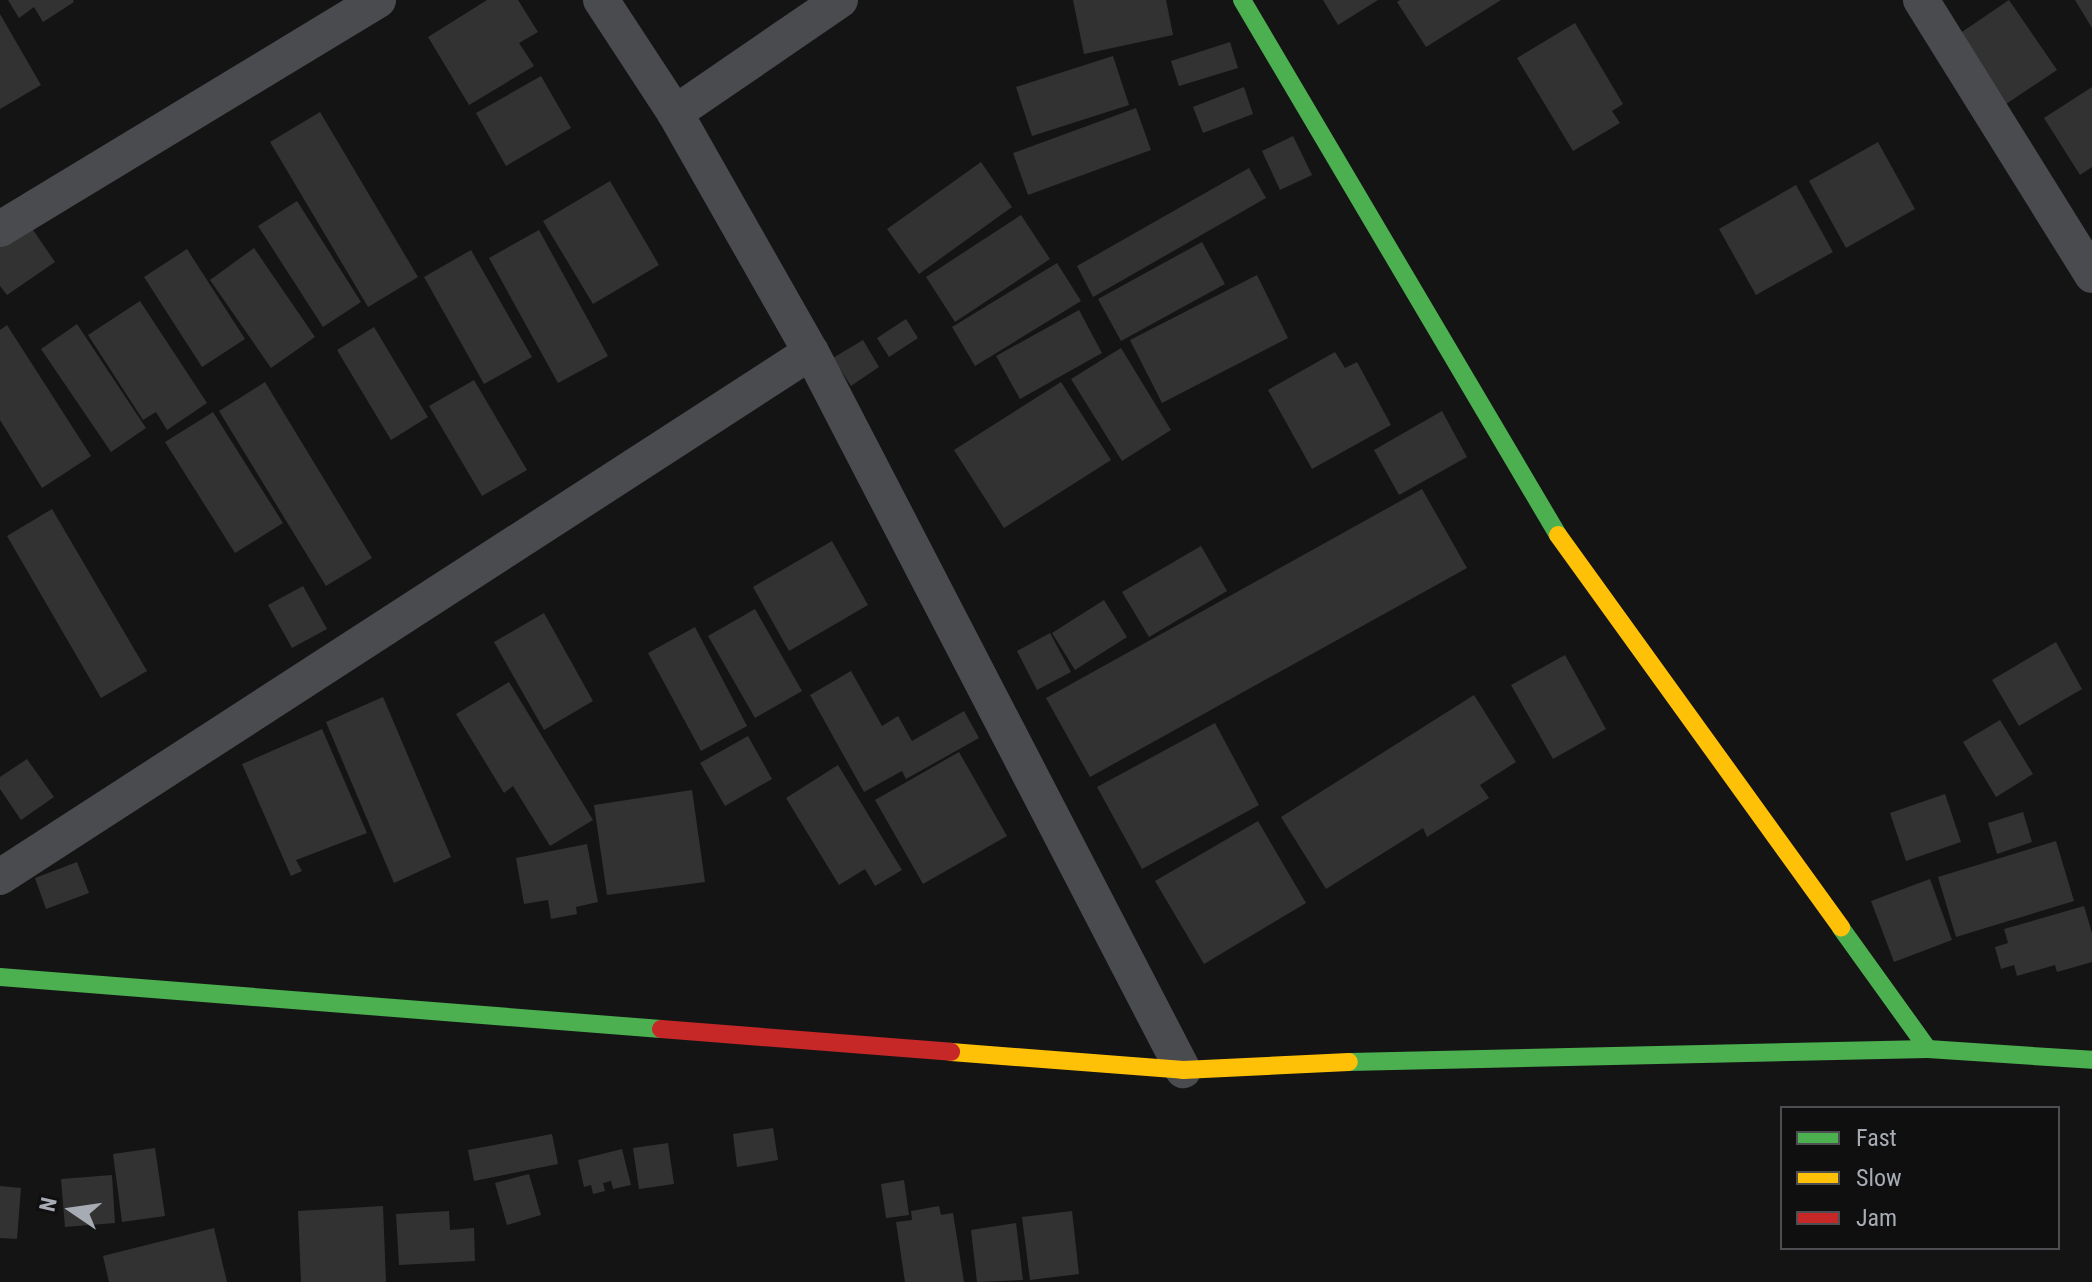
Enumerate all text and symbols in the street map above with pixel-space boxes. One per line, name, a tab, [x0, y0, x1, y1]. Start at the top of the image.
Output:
legend	[1780, 1106, 2060, 1250]
text: Fast	[1856, 1124, 1897, 1152]
text: Slow	[1856, 1164, 1902, 1192]
north arrow	[32, 1170, 112, 1250]
text: N	[34, 1195, 62, 1214]
text: Jam	[1856, 1204, 1897, 1232]

